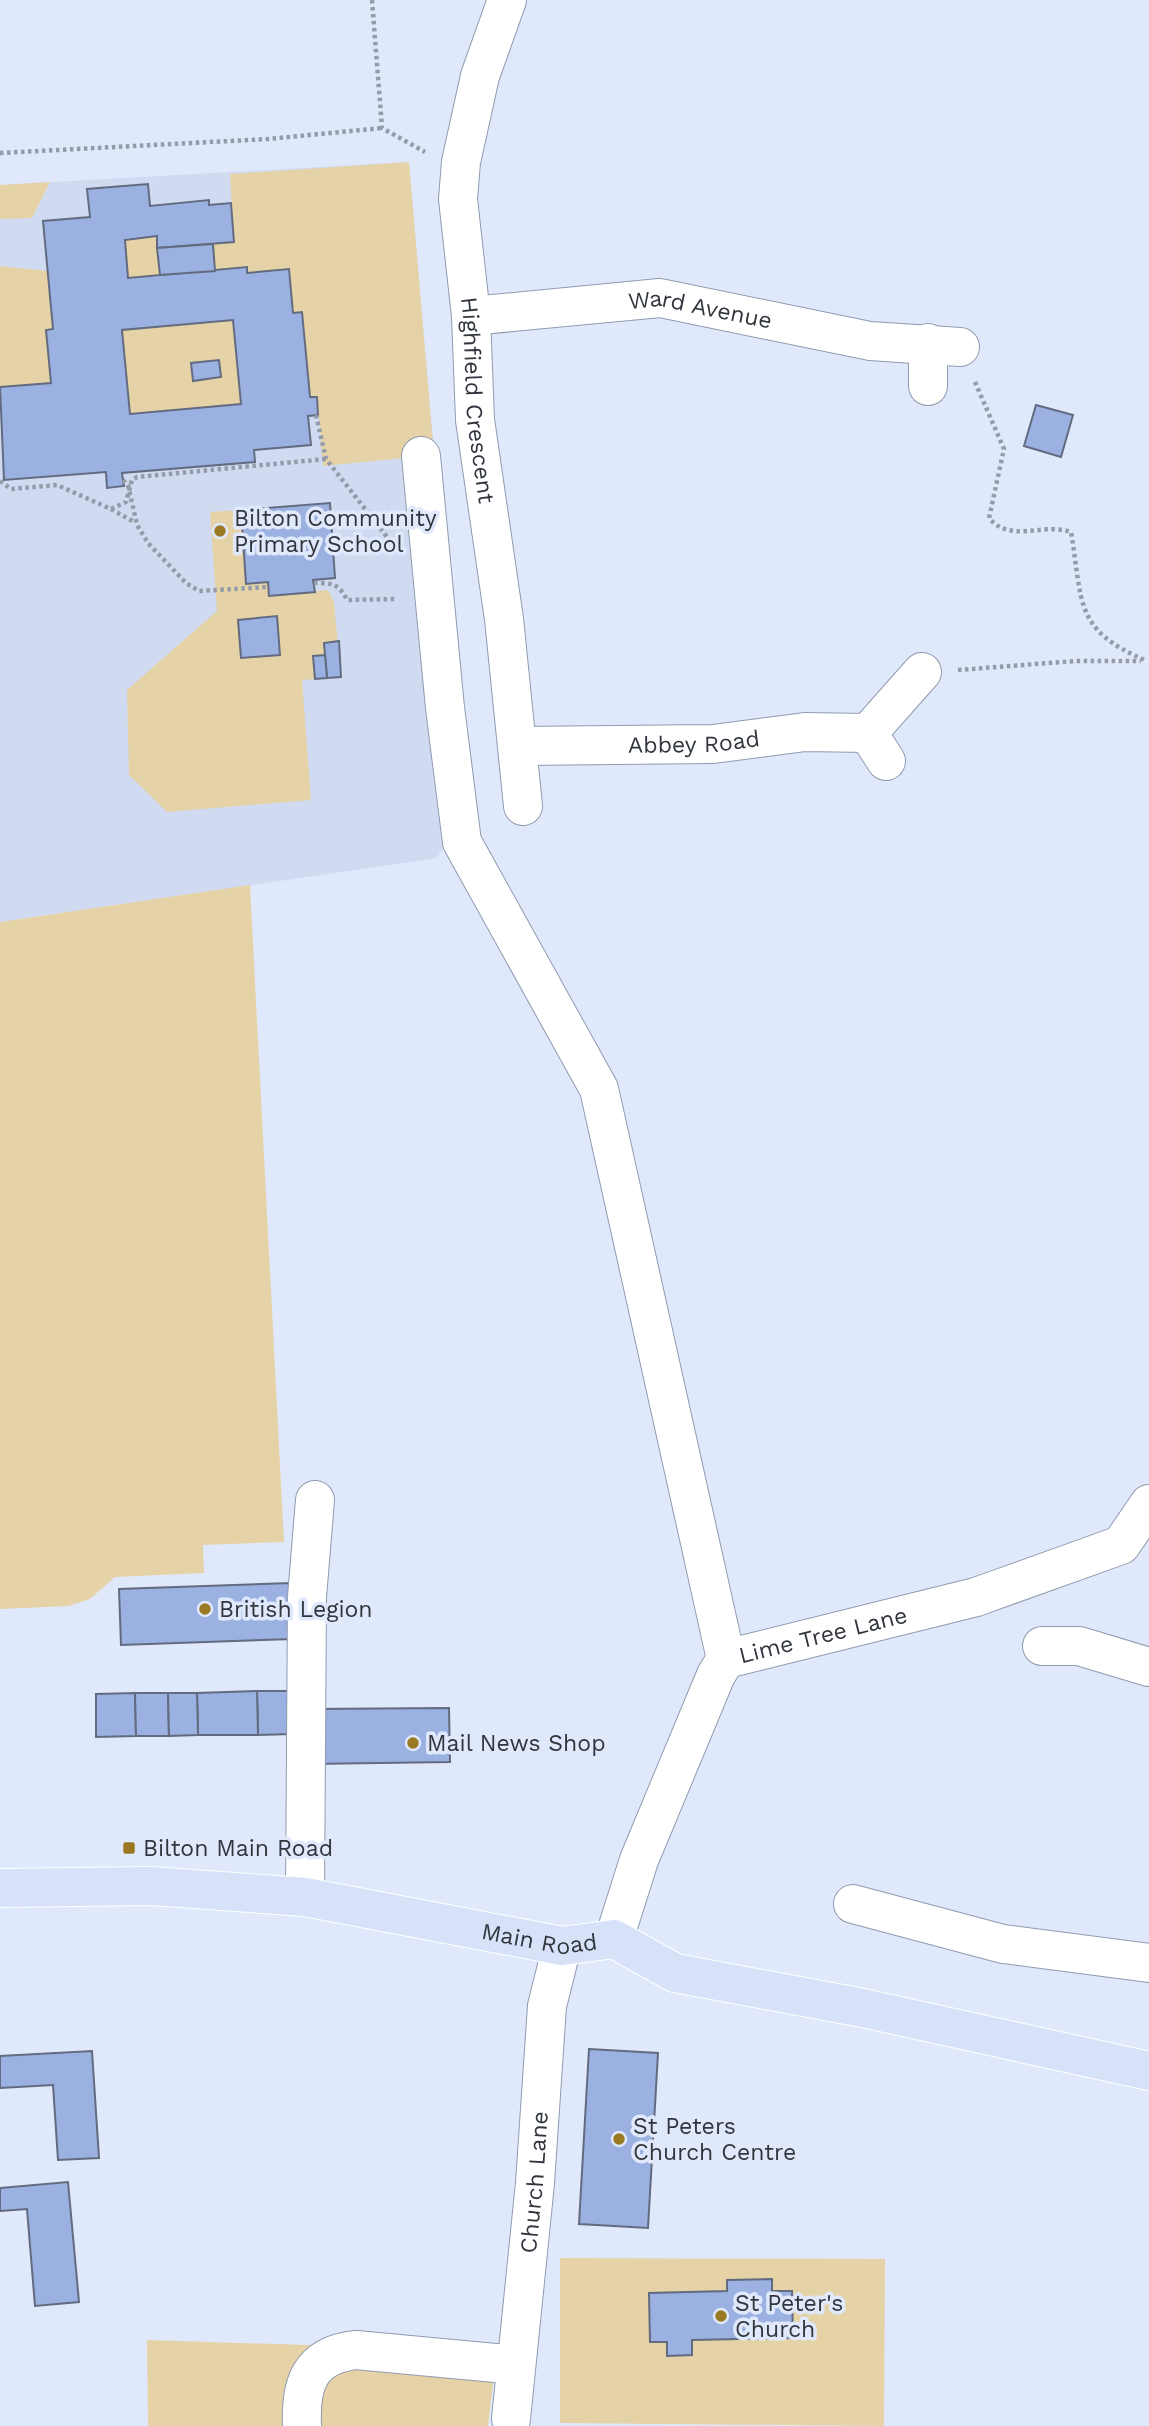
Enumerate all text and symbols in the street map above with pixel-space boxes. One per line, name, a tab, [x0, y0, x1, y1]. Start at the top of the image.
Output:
street label: Ward Avenue	[627, 285, 774, 335]
street label: Highfield Crescent	[455, 296, 500, 505]
place label: Bilton Community Primary School	[234, 505, 437, 558]
marker: Bilton Community Primary School	[212, 523, 228, 539]
street label: Abbey Road	[628, 725, 761, 759]
place label: British Legion	[219, 1596, 373, 1623]
marker: British Legion	[197, 1601, 213, 1617]
street label: Lime Tree Lane	[736, 1602, 910, 1669]
place label: Mail News Shop	[427, 1730, 606, 1757]
marker: Mail News Shop	[405, 1735, 421, 1751]
place label: Bilton Main Road	[143, 1835, 333, 1862]
marker: Bilton Main Road	[121, 1840, 137, 1856]
street label: Main Road	[479, 1918, 599, 1961]
street label: Church Lane	[515, 2110, 554, 2255]
place label: St Peters Church Centre	[633, 2113, 796, 2166]
marker: St Peters Church Centre	[611, 2131, 627, 2147]
place label: St Peter's Church	[735, 2290, 843, 2343]
marker: St Peter's Church	[713, 2308, 729, 2324]

